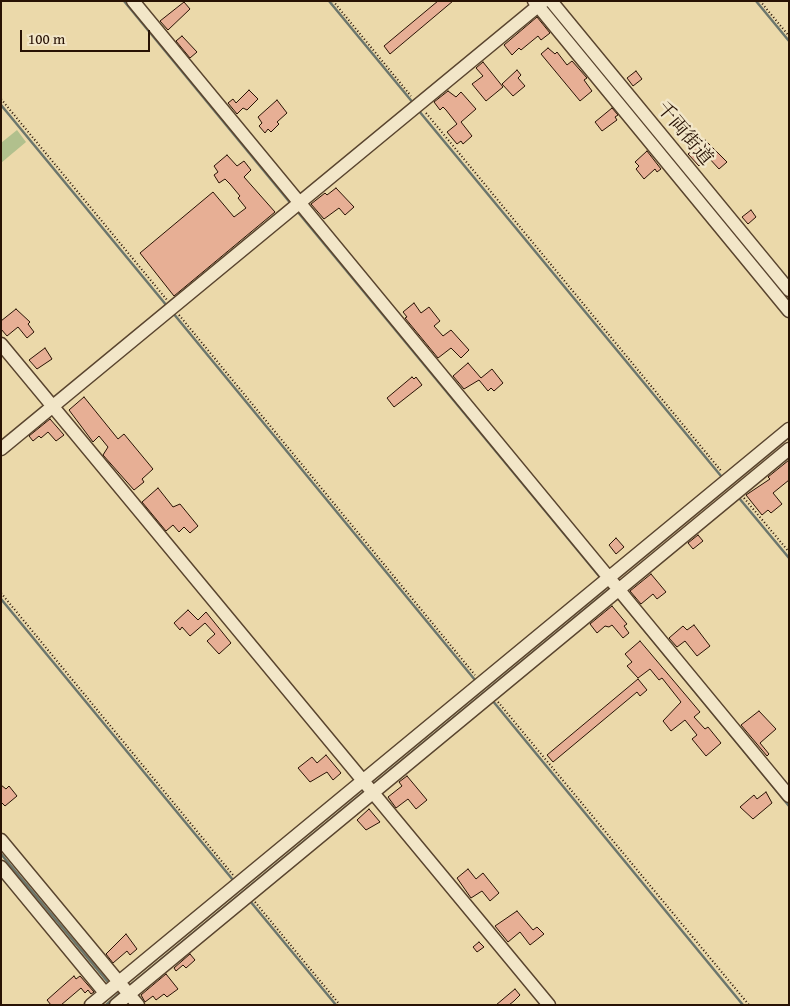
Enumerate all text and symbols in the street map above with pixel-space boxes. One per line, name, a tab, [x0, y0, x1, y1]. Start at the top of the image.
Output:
scale bar	[22, 20, 152, 52]
text: 100 m	[28, 28, 65, 49]
street label: 千両街道	[651, 98, 717, 170]

